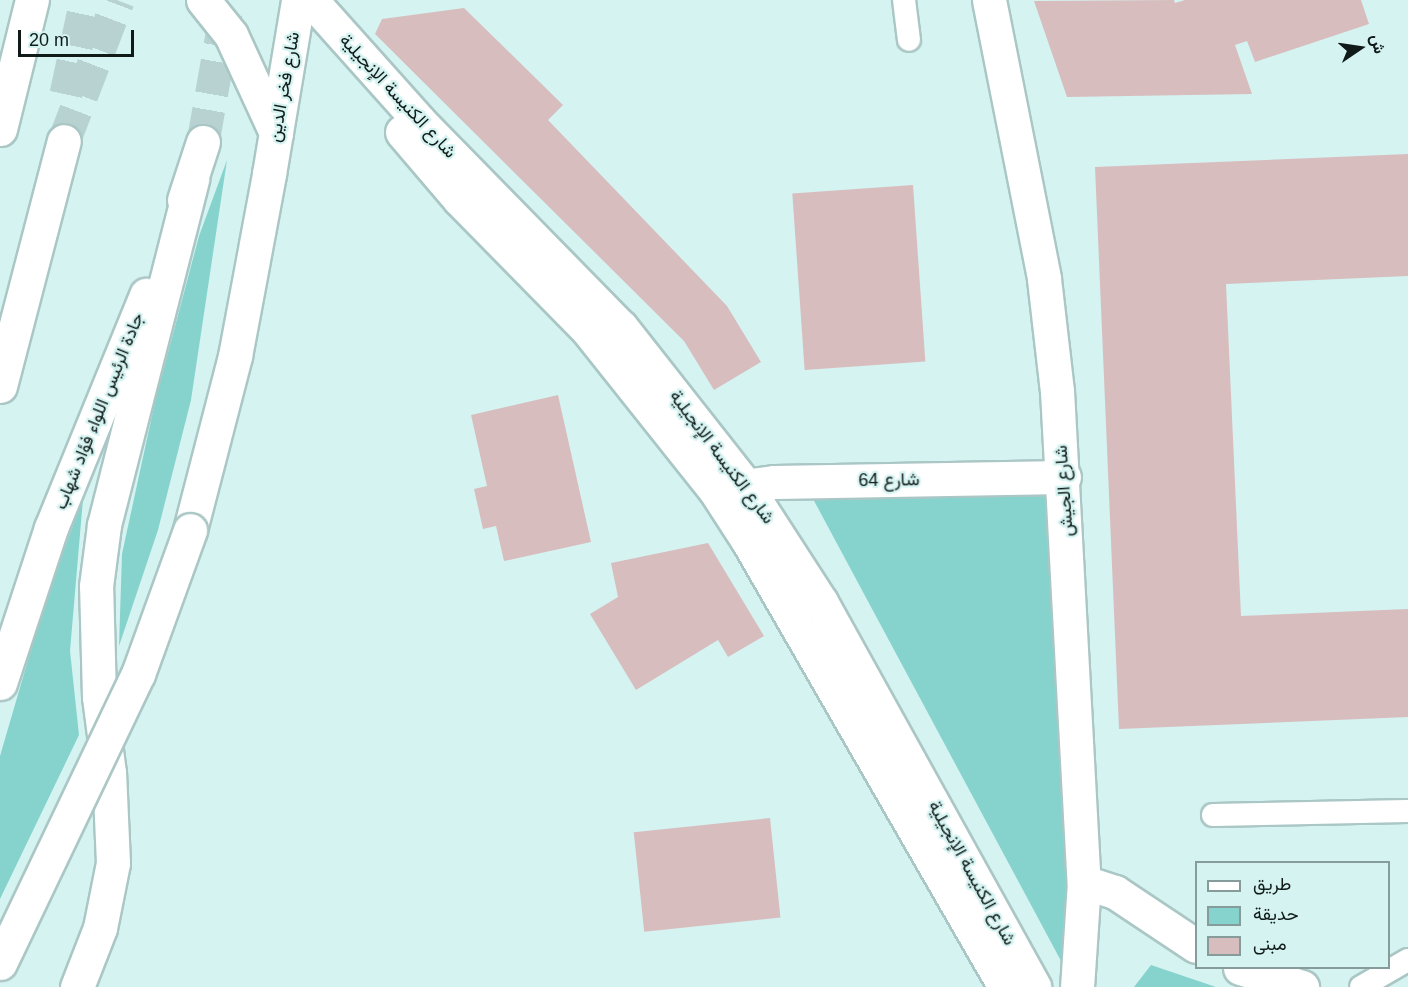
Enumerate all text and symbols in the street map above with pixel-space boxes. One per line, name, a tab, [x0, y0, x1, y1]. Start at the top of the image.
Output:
scale bar	[21, 18, 136, 56]
north arrow	[1330, 18, 1390, 78]
street label: شارع الكنيسة الإنجيلية	[335, 29, 461, 163]
text: 20 m	[29, 30, 69, 50]
street label: شارع فخر الدين	[264, 30, 304, 144]
text: ش	[1368, 33, 1388, 55]
street label: جادة الرئيس اللواء فؤاد شهاب	[50, 309, 148, 513]
street label: شارع الكنيسة الإنجيلية	[665, 386, 779, 528]
street label: شارع الجيش	[1050, 445, 1078, 537]
street label: شارع 64	[858, 469, 920, 491]
street label: شارع الكنيسة الإنجيلية	[923, 797, 1021, 949]
legend	[1195, 861, 1390, 969]
text: طريق	[1253, 874, 1291, 894]
text: حديقة	[1253, 904, 1299, 924]
text: مبنى	[1253, 934, 1287, 954]

